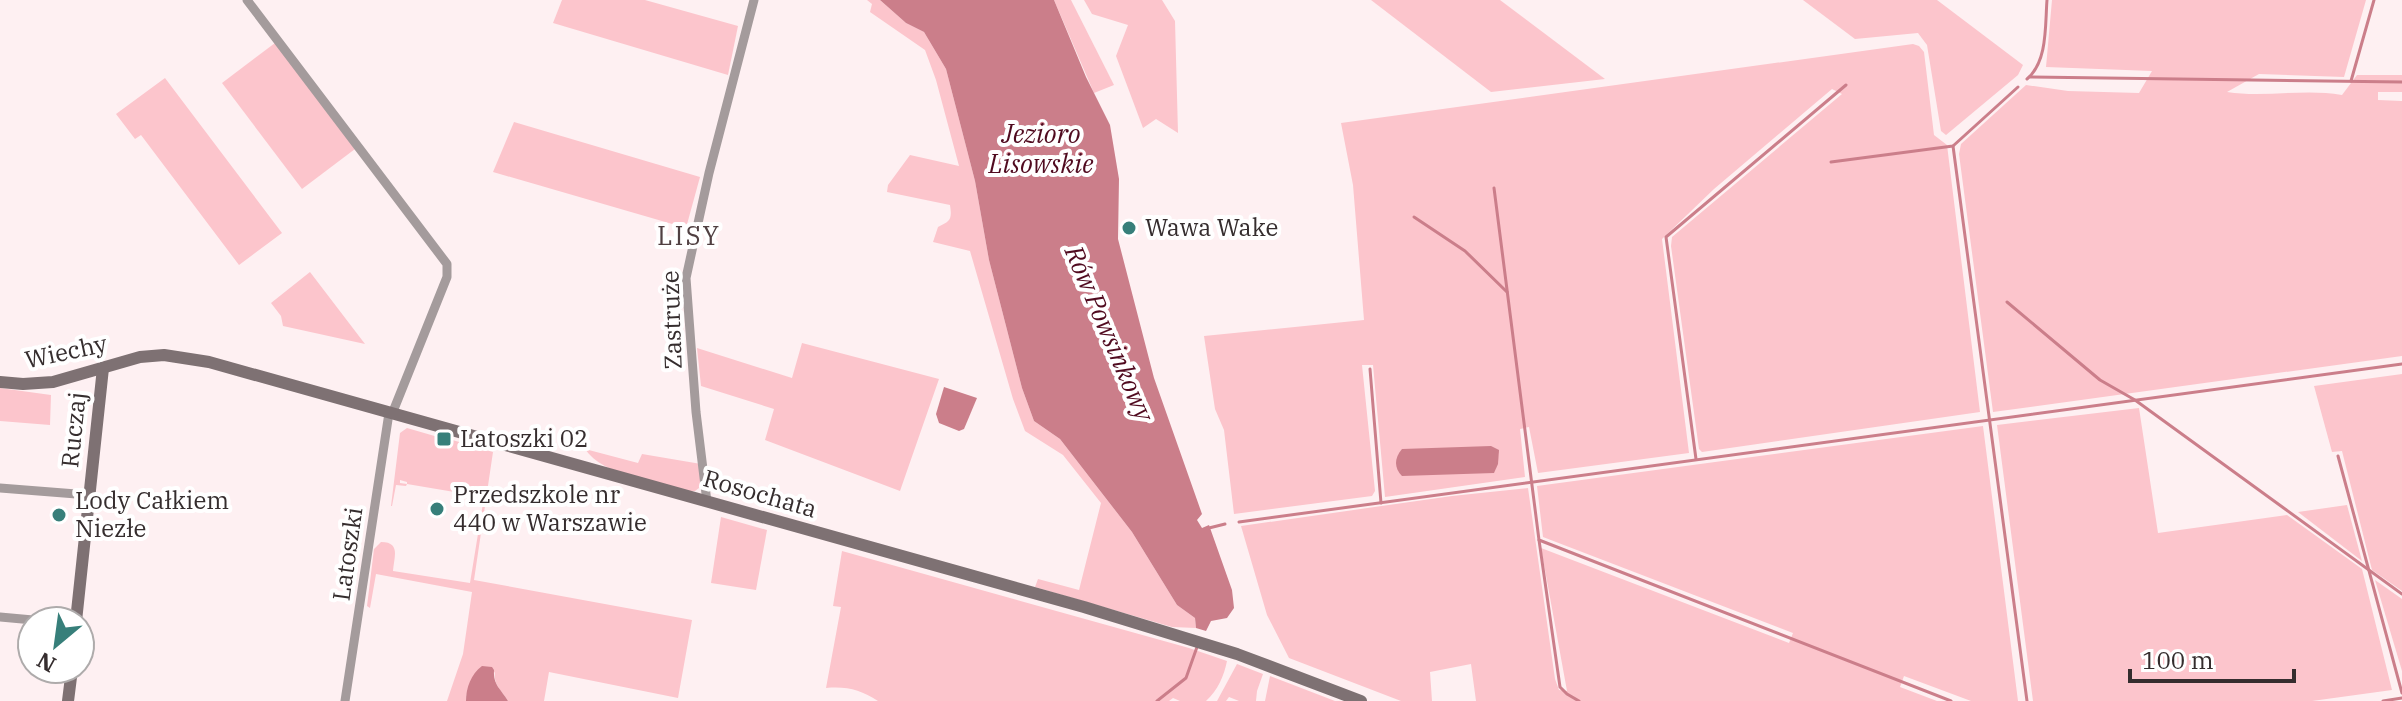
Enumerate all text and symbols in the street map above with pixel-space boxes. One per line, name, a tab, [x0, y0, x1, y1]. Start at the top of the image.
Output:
water label: Jezioro Lisowskie	[987, 116, 1094, 180]
place label: Wawa Wake	[1145, 211, 1278, 243]
district label: LISY	[657, 218, 721, 252]
marker: Wawa Wake	[1120, 219, 1138, 237]
water label: Rów Powsinkowy	[1057, 239, 1163, 427]
street label: Zastruże	[653, 270, 689, 370]
street label: Wiechy	[22, 327, 110, 375]
street label: Ruczaj	[53, 391, 93, 469]
place label: Latoszki 02	[460, 422, 589, 454]
marker: Latoszki 02	[435, 430, 453, 448]
street label: Rosochata	[700, 462, 821, 524]
place label: Przedszkole nr 440 w Warszawie	[453, 478, 647, 538]
place label: Lody Całkiem Niezłe	[75, 484, 229, 544]
marker: Przedszkole nr 440 w Warszawie	[428, 500, 446, 518]
street label: Latoszki	[325, 505, 369, 603]
marker: Lody Całkiem Niezłe	[50, 506, 68, 524]
north arrow	[16, 605, 96, 685]
scale bar	[2130, 633, 2294, 683]
text: 100 m	[2142, 644, 2214, 676]
text: N	[31, 646, 61, 680]

